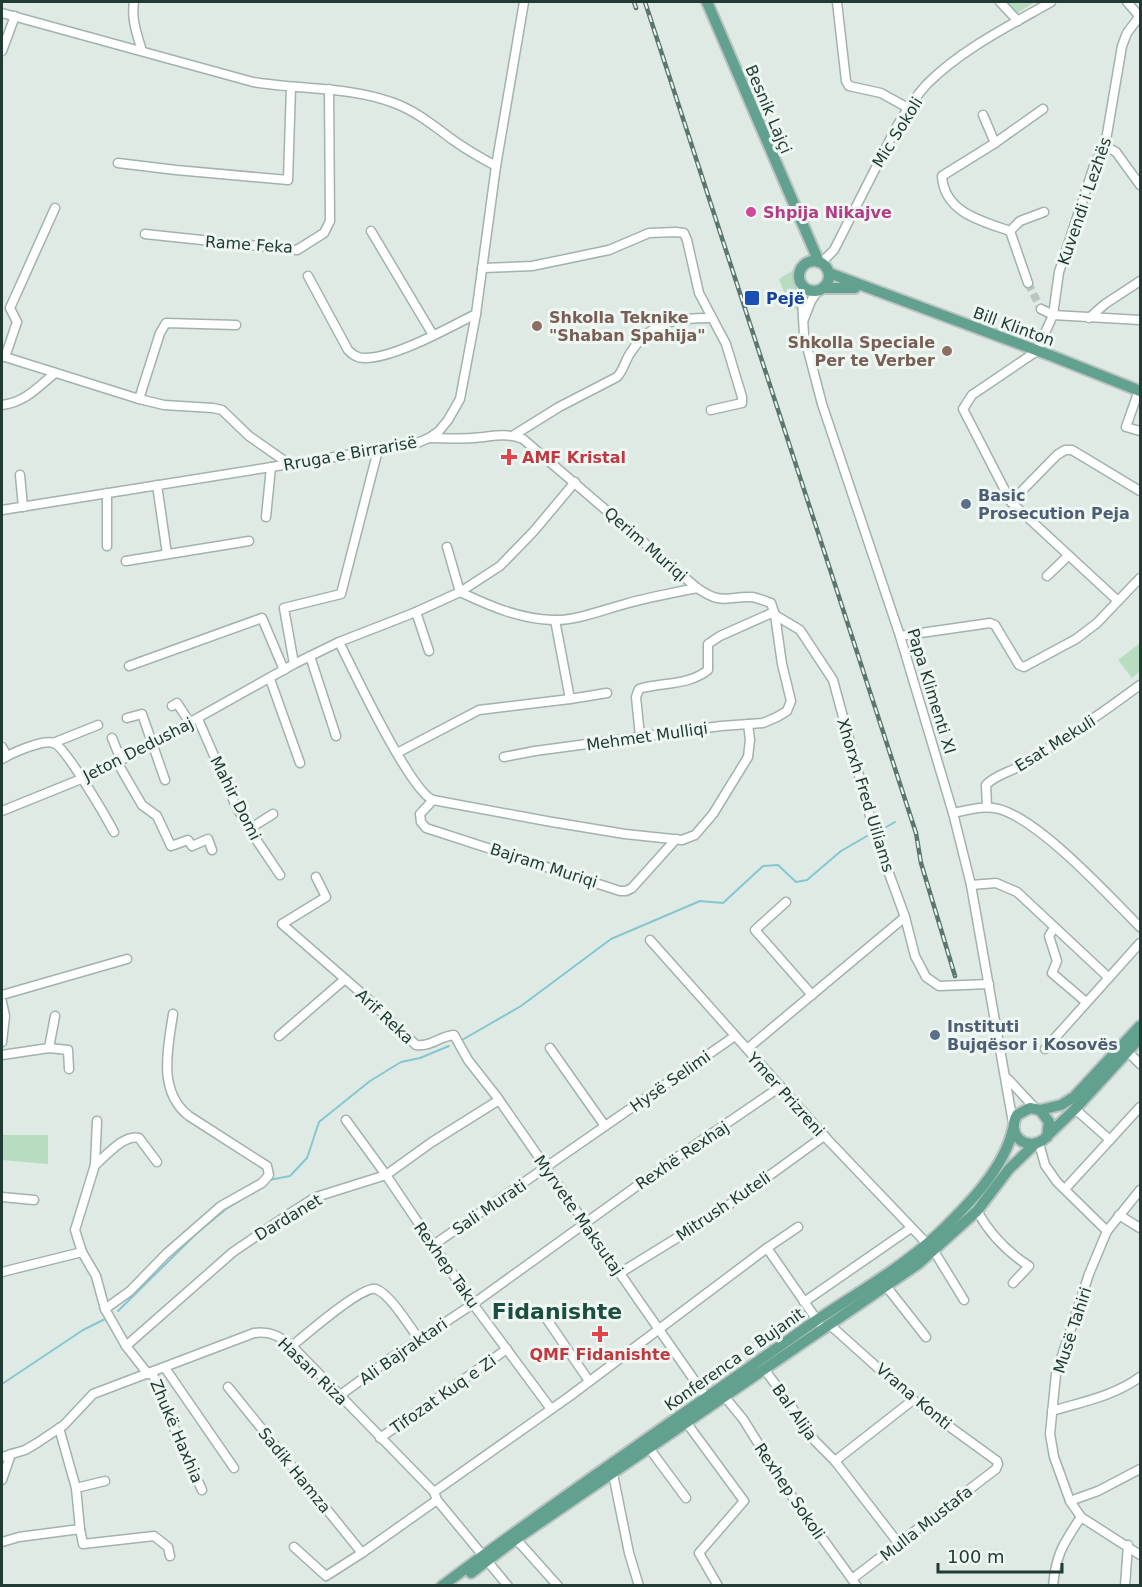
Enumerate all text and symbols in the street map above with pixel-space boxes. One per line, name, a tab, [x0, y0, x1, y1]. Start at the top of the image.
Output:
street label: Besnik Lajçi	[741, 62, 796, 156]
street label: Mic Sokoli	[868, 94, 927, 171]
street label: Kuvendi i Lezhës	[1054, 135, 1115, 267]
place label: Shpija Nikajve	[763, 203, 892, 222]
marker: Shpija Nikajve	[744, 205, 758, 219]
street label: Rame Feka	[204, 232, 294, 257]
marker: Pejë	[743, 289, 761, 307]
place label: Pejë	[766, 289, 805, 308]
street label: Bill Klinton	[971, 303, 1057, 350]
place label: Shkolla Teknike "Shaban Spahija"	[549, 308, 706, 345]
marker: Shkolla Teknike "Shaban Spahija"	[530, 319, 544, 333]
place label: Shkolla Speciale Per te Verber	[788, 333, 935, 370]
marker: Shkolla Speciale Per te Verber	[940, 344, 954, 358]
street label: Rruga e Birrarisë	[282, 432, 418, 475]
marker: AMF Kristal	[500, 448, 518, 466]
place label: AMF Kristal	[522, 448, 626, 467]
place label: Basic Prosecution Peja	[978, 486, 1130, 523]
marker: Basic Prosecution Peja	[959, 497, 973, 511]
street label: Qerim Muriqi	[600, 503, 691, 586]
street label: Papa Klimenti XI	[903, 626, 960, 756]
street label: Esat Mekuli	[1012, 711, 1099, 776]
street label: Jeton Dedushaj	[79, 714, 196, 786]
street label: Xhorxh Fred Uiliams	[833, 716, 898, 874]
street label: Mehmet Mulliqi	[585, 719, 709, 754]
street label: Mahir Domi	[206, 753, 265, 844]
street label: Bajram Muriqi	[488, 839, 600, 892]
street label: Arif Reka	[352, 985, 417, 1048]
place label: Instituti Bujqësor i Kosovës	[947, 1017, 1118, 1054]
marker: Instituti Bujqësor i Kosovës	[928, 1028, 942, 1042]
street label: Hysë Selimi	[626, 1047, 714, 1116]
street label: Ymer Prizreni	[742, 1048, 828, 1140]
street label: Rexhë Rexhaj	[632, 1117, 732, 1194]
street label: Myrvete Maksutaj	[530, 1152, 627, 1279]
street label: Mitrush Kuteli	[673, 1168, 774, 1245]
street label: Sali Murati	[449, 1176, 530, 1239]
street label: Dardanet	[251, 1190, 325, 1245]
street label: Rexhep Taku	[410, 1219, 483, 1312]
street label: Musë Tahiri	[1050, 1285, 1095, 1376]
district label: Fidanishte	[492, 1299, 622, 1324]
street label: Konferenca e Bujanit	[661, 1304, 808, 1415]
street label: Ali Bajraktari	[356, 1314, 451, 1389]
marker: QMF Fidanishte	[591, 1325, 609, 1343]
street label: Hasan Riza	[274, 1334, 351, 1409]
place label: QMF Fidanishte	[530, 1345, 671, 1364]
street label: Tifozat Kuq e Zi	[386, 1351, 500, 1438]
street label: Vrana Konti	[872, 1359, 955, 1433]
street label: Zhukë Haxhia	[146, 1377, 207, 1486]
street label: Bal Alija	[768, 1380, 821, 1444]
street label: Sadik Hamza	[254, 1424, 335, 1517]
street label: Rexhep Sokoli	[750, 1440, 829, 1543]
street label: Mulla Mustafa	[877, 1482, 976, 1565]
scale bar	[938, 1536, 1062, 1574]
text: 100 m	[947, 1546, 1005, 1567]

